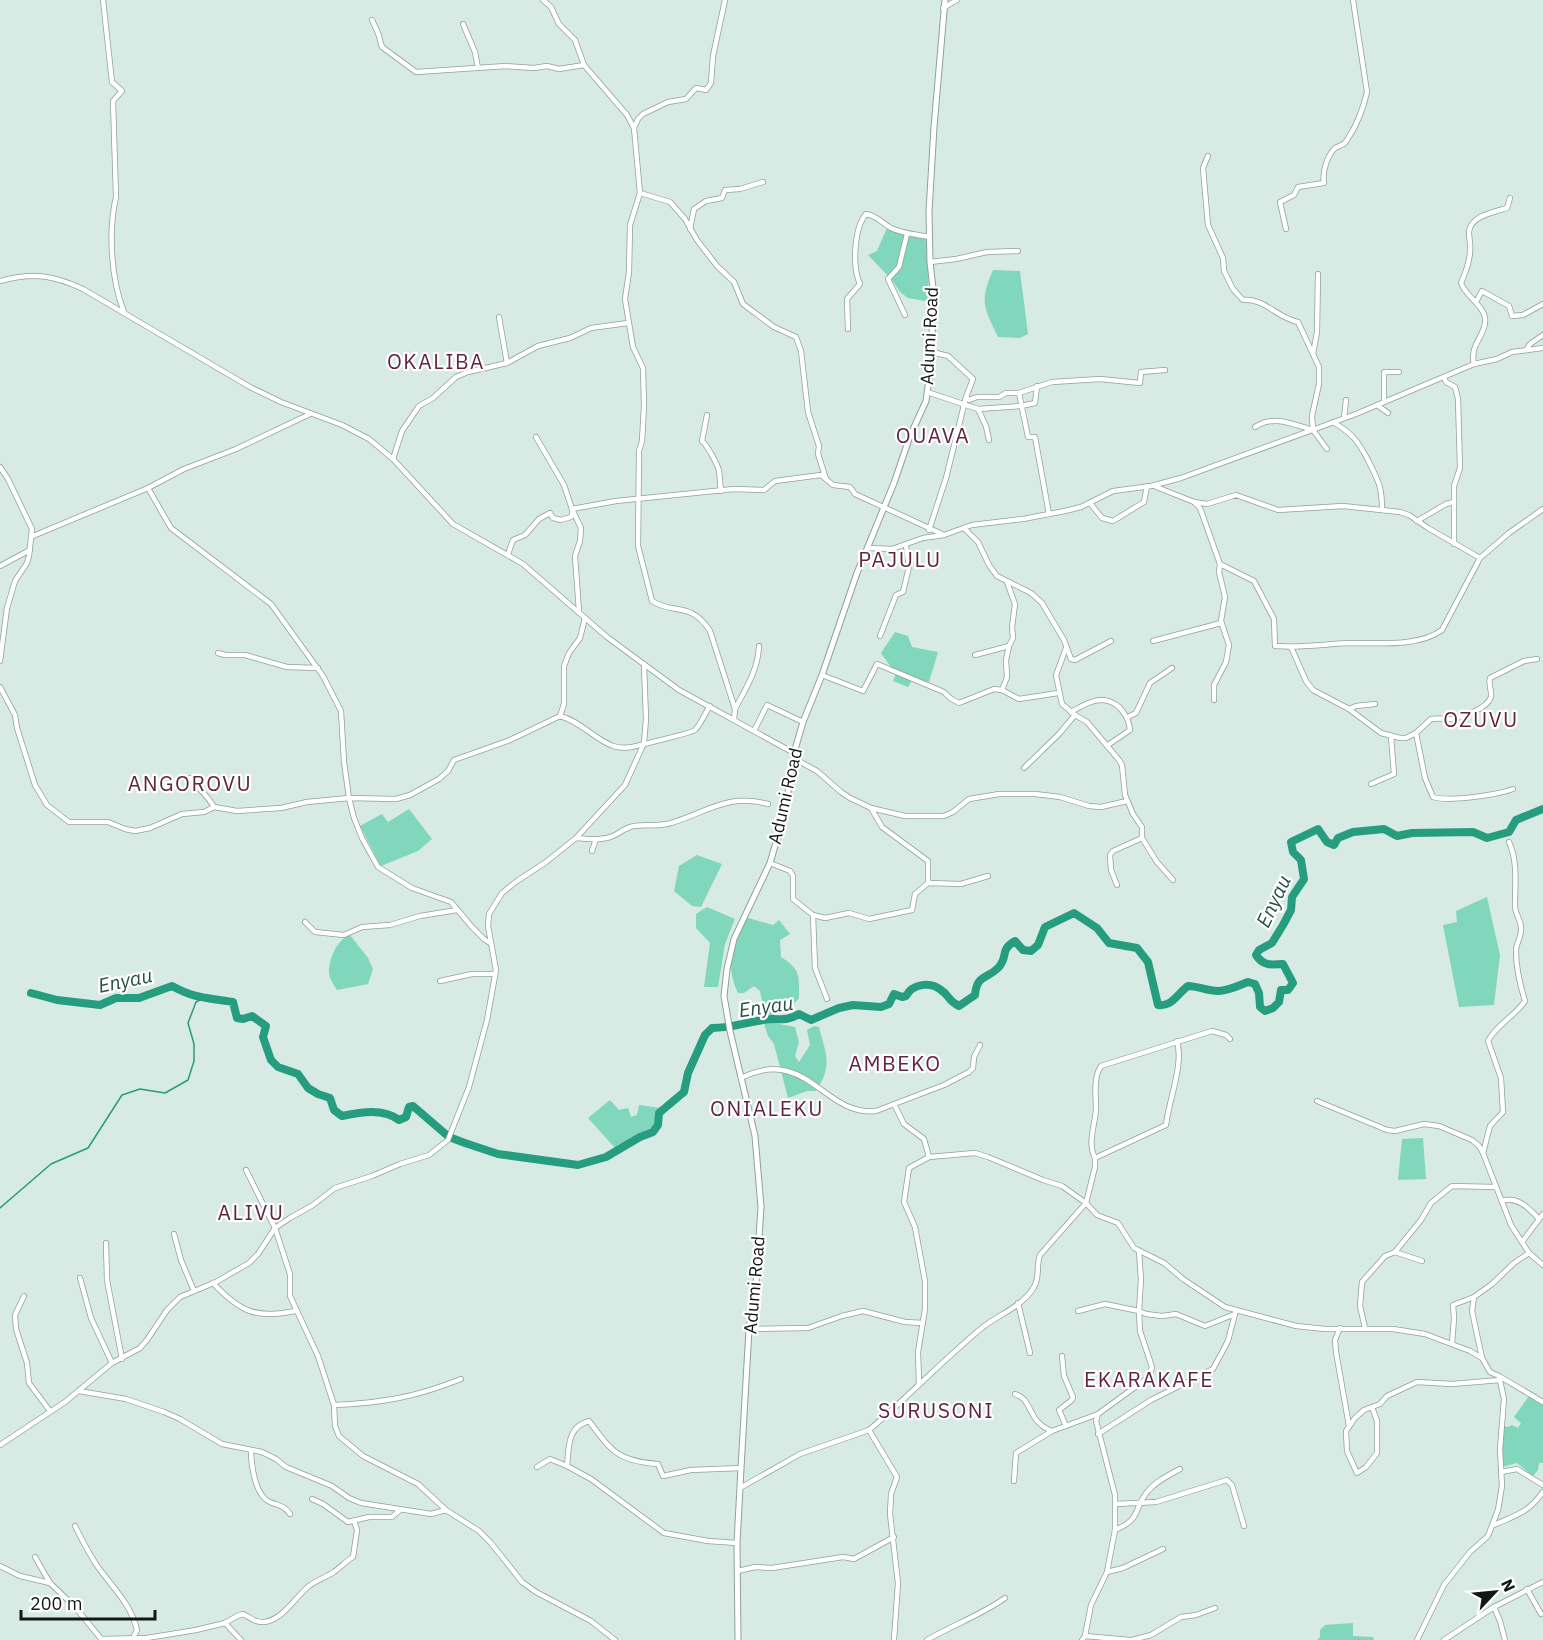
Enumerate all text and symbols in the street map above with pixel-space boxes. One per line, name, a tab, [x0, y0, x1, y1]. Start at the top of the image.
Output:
street label: Adumi Road	[915, 286, 943, 386]
district label: OKALIBA	[387, 347, 485, 375]
district label: OUAVA	[896, 421, 970, 449]
district label: PAJULU	[858, 545, 942, 573]
district label: OZUVU	[1443, 705, 1519, 733]
street label: Adumi Road	[763, 746, 807, 846]
district label: ANGOROVU	[128, 769, 252, 797]
water label: Enyau	[1249, 870, 1297, 932]
water label: Enyau	[95, 961, 155, 999]
water label: Enyau	[737, 989, 795, 1023]
district label: AMBEKO	[848, 1049, 942, 1077]
district label: ONIALEKU	[710, 1094, 824, 1122]
district label: ALIVU	[218, 1198, 284, 1226]
street label: Adumi Road	[738, 1235, 770, 1335]
district label: EKARAKAFE	[1084, 1365, 1214, 1393]
district label: SURUSONI	[878, 1396, 994, 1424]
north arrow	[1465, 1562, 1525, 1622]
text: N	[1497, 1576, 1520, 1595]
scale bar	[21, 1583, 154, 1621]
text: 200 m	[30, 1592, 82, 1615]

